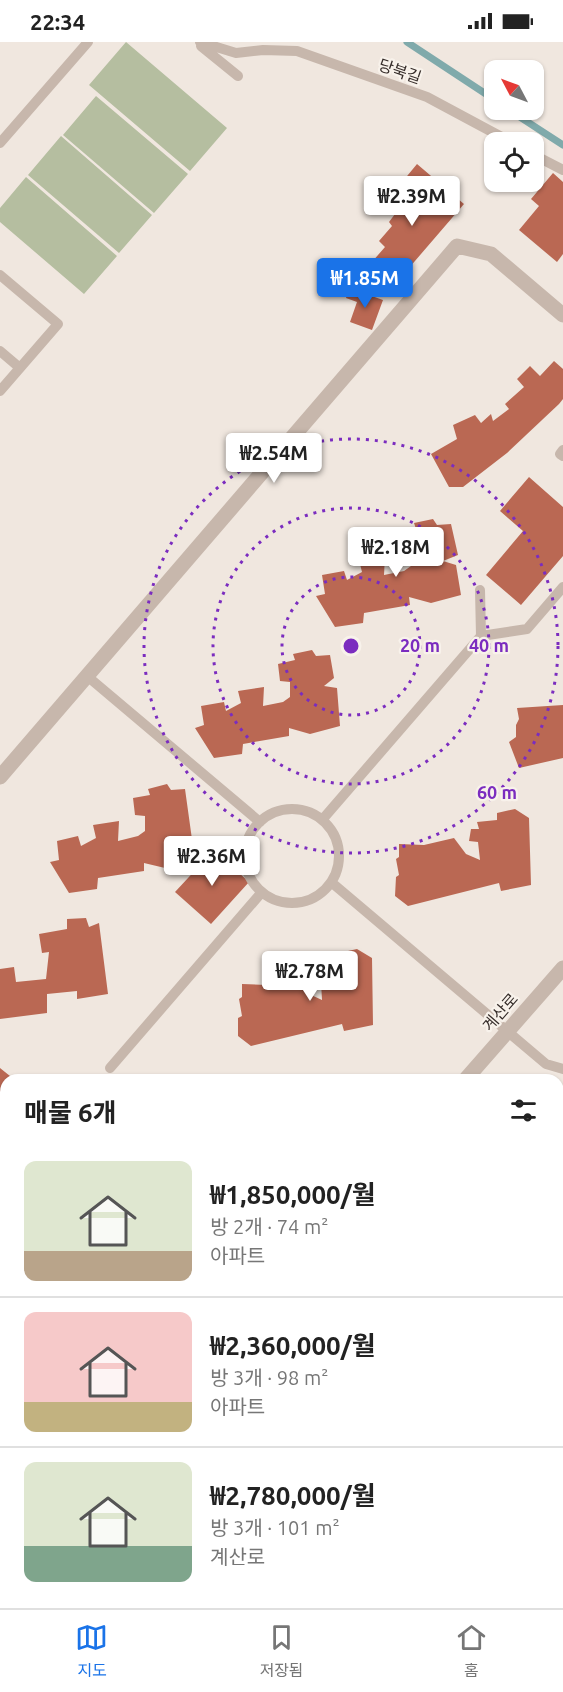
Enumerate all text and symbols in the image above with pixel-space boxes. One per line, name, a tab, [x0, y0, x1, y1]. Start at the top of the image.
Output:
text: 22:34	[30, 9, 85, 34]
street label: 당북길	[376, 55, 424, 87]
north arrow	[484, 60, 544, 120]
map controls	[484, 60, 544, 192]
button: locate	[484, 132, 544, 192]
pin: ₩2.39M	[363, 176, 461, 227]
text: ₩2.39M	[378, 184, 446, 207]
pin: ₩1.85M	[316, 258, 414, 309]
text: ₩1.85M	[331, 266, 399, 289]
pin: ₩2.54M	[225, 433, 323, 484]
text: ₩2.54M	[240, 441, 308, 464]
pin: ₩2.18M	[347, 527, 445, 578]
text: ₩2.18M	[362, 535, 430, 558]
text: 20 m	[400, 635, 440, 655]
text: 40 m	[469, 635, 509, 655]
centre of rings	[341, 636, 361, 656]
text: 60 m	[477, 782, 517, 802]
pin: ₩2.36M	[163, 836, 261, 887]
text: ₩2.36M	[178, 844, 246, 867]
pin: ₩2.78M	[261, 951, 359, 1002]
text: ₩2.78M	[276, 959, 344, 982]
street label: 계산로	[479, 989, 521, 1035]
icon: filters	[507, 1094, 540, 1127]
text: 매물 6개	[24, 1098, 117, 1127]
text: ₩1,850,000/월	[210, 1180, 376, 1209]
icon: home	[72, 1185, 144, 1257]
text: 방 2개 · 74 m²	[210, 1215, 328, 1238]
text: 아파트	[210, 1244, 265, 1267]
text: ₩2,360,000/월	[210, 1331, 376, 1360]
icon: home	[72, 1336, 144, 1408]
text: 방 3개 · 98 m²	[210, 1366, 328, 1389]
text: 아파트	[210, 1395, 265, 1418]
text: ₩2,780,000/월	[210, 1481, 376, 1510]
icon: home	[72, 1486, 144, 1558]
text: 방 3개 · 101 m²	[210, 1516, 340, 1539]
text: 계산로	[210, 1545, 265, 1568]
tab: 지도	[75, 1621, 108, 1681]
tab: 저장됨	[259, 1621, 304, 1681]
tab: 홈	[455, 1621, 488, 1681]

